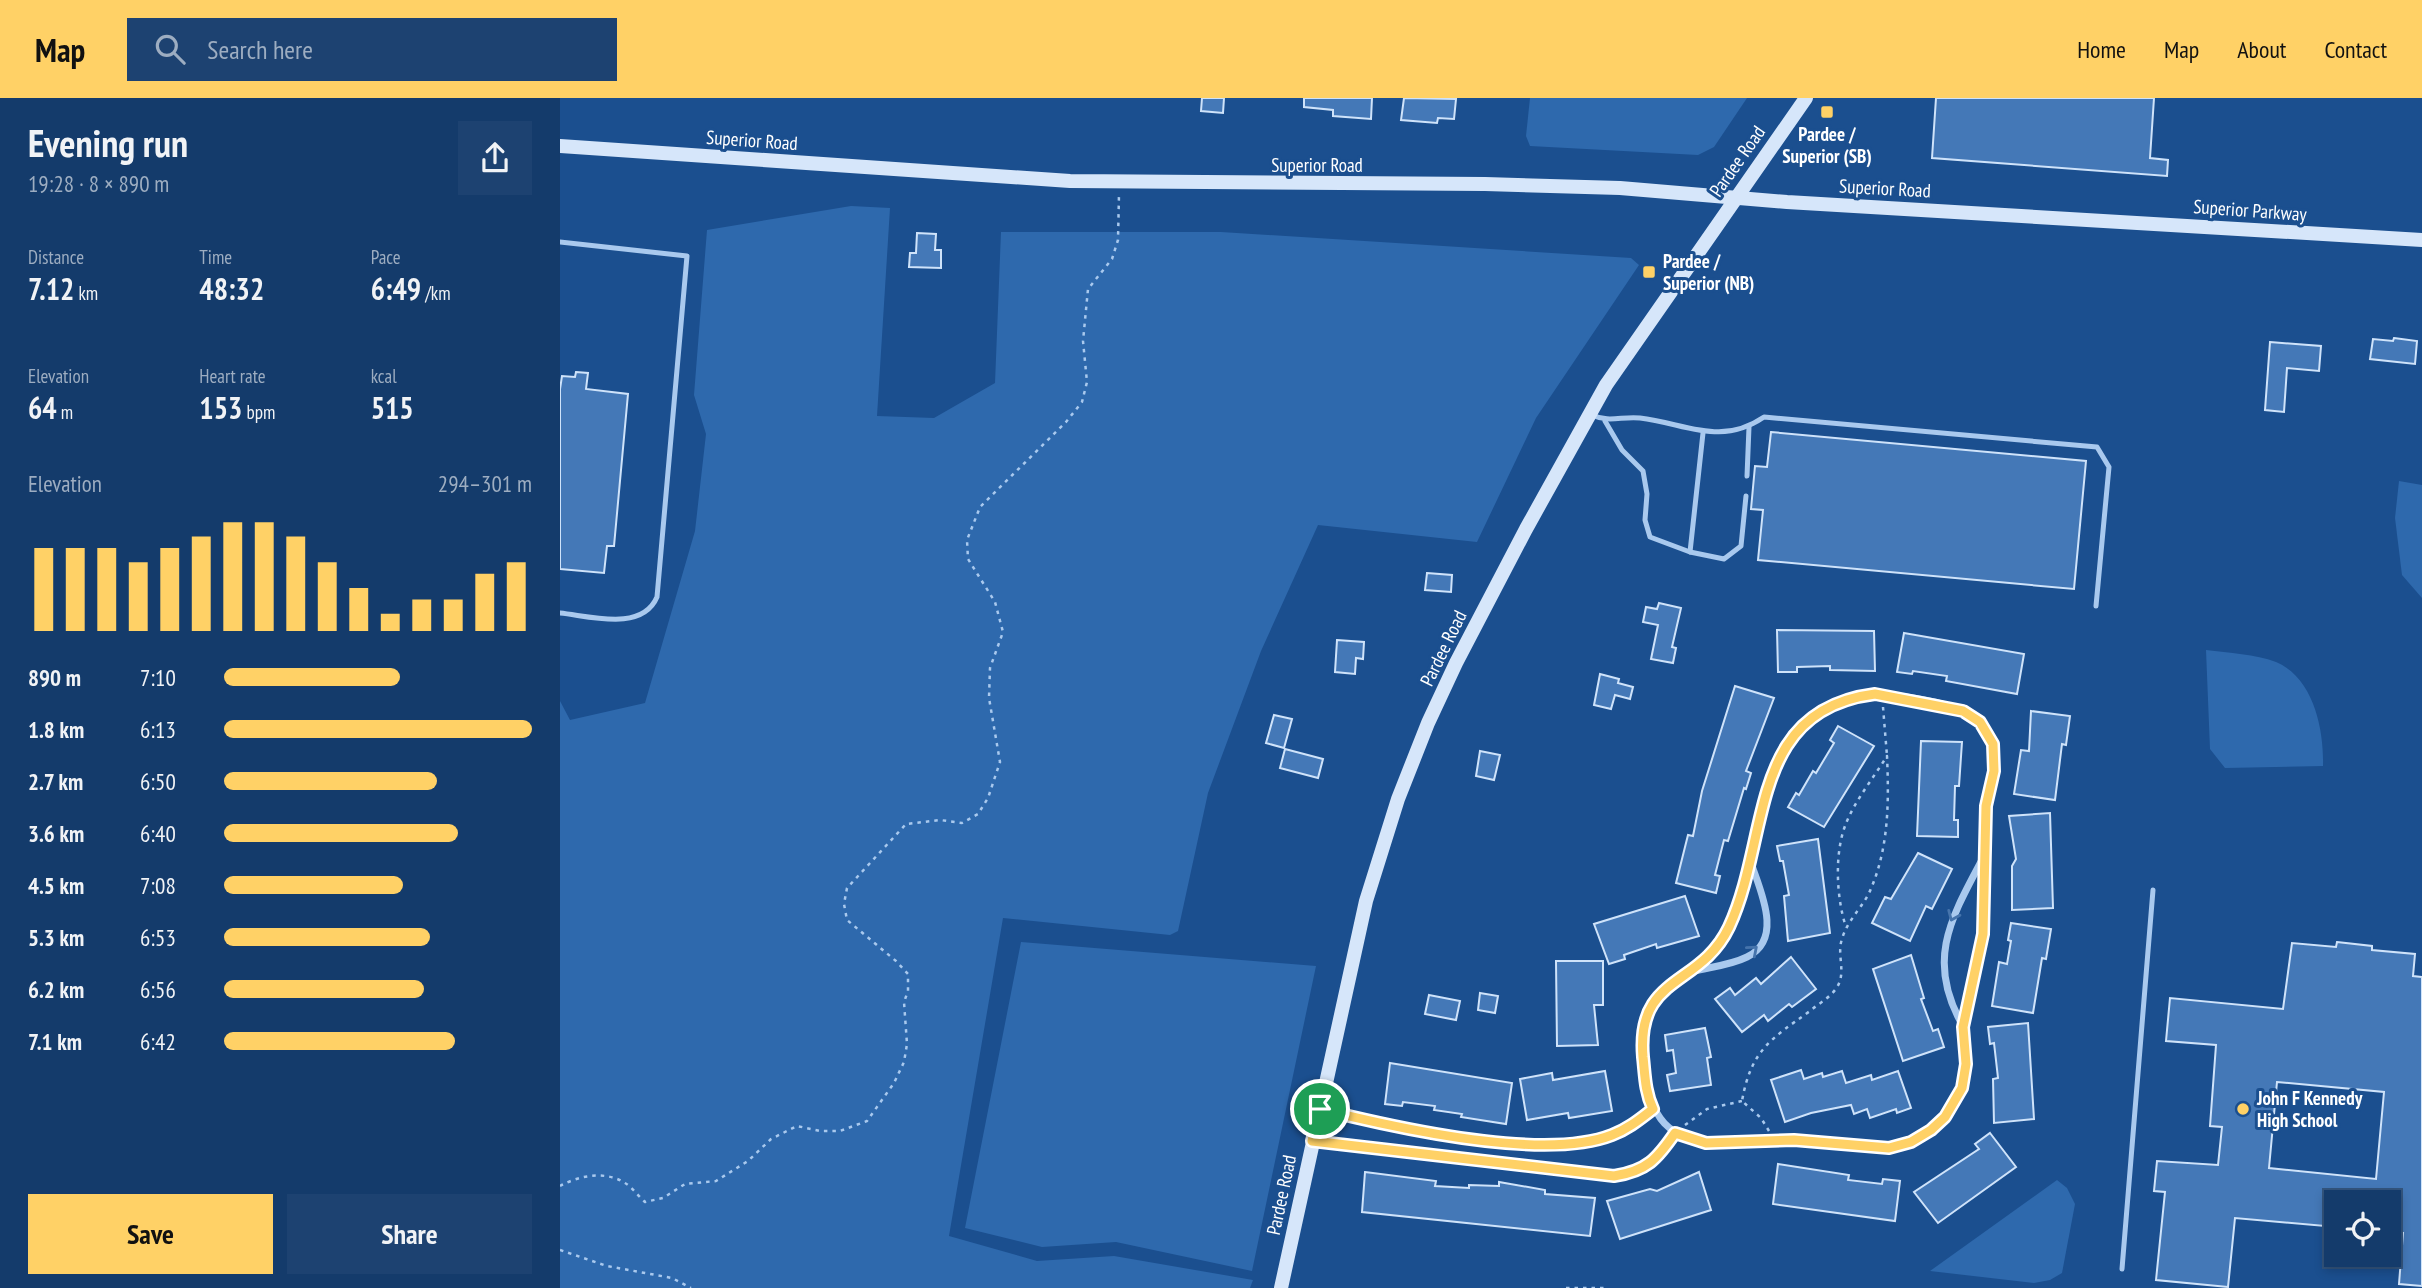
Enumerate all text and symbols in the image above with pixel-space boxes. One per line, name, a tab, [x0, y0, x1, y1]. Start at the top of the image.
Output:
search box	[127, 18, 617, 81]
text: Map	[35, 28, 85, 71]
icon: search	[151, 30, 189, 68]
text: Search here	[207, 33, 313, 66]
text: Home	[2077, 34, 2126, 65]
text: Map	[2164, 34, 2199, 65]
text: About	[2237, 34, 2286, 65]
text: Contact	[2324, 34, 2387, 65]
marker: Pardee / Superior (SB)	[1819, 104, 1835, 120]
text: Evening run	[28, 118, 188, 167]
button: share	[458, 121, 532, 195]
street label: Pardee Road	[1704, 121, 1770, 201]
place label: Pardee / Superior (SB)	[1782, 122, 1872, 168]
street label: Superior Road	[705, 125, 799, 155]
street label: Superior Road	[1271, 153, 1363, 177]
text: 19:28 · 8 × 890 m	[28, 169, 169, 198]
street label: Superior Road	[1839, 174, 1931, 202]
street label: Superior Parkway	[2193, 194, 2308, 226]
text: Distance	[28, 245, 84, 269]
text: Time	[199, 245, 232, 269]
text: Pace	[371, 245, 401, 269]
place label: Pardee / Superior (NB)	[1663, 249, 1754, 295]
marker: Pardee / Superior (NB)	[1641, 264, 1657, 280]
text: 7.12	[28, 269, 74, 308]
text: 48:32	[199, 269, 264, 308]
text: 6:49	[371, 269, 421, 308]
text: km	[74, 281, 98, 305]
text: /km	[421, 281, 451, 305]
text: Elevation	[28, 364, 89, 388]
text: Heart rate	[199, 364, 266, 388]
text: kcal	[371, 364, 397, 388]
text: 64	[28, 388, 57, 427]
text: 153	[199, 388, 242, 427]
text: 515	[371, 388, 414, 427]
text: m	[57, 400, 73, 424]
text: bpm	[242, 400, 275, 424]
text: Elevation	[28, 469, 102, 498]
text: 294–301 m	[438, 469, 532, 498]
street label: Pardee Road	[1414, 606, 1472, 690]
text: 890 m	[28, 663, 81, 692]
text: 7:10	[140, 663, 176, 692]
text: 1.8 km	[28, 715, 84, 744]
text: 6:13	[140, 715, 176, 744]
text: 2.7 km	[28, 767, 83, 796]
text: 6:50	[140, 767, 176, 796]
text: 3.6 km	[28, 819, 84, 848]
text: 6:40	[140, 819, 176, 848]
text: 4.5 km	[28, 871, 84, 900]
text: 7:08	[140, 871, 176, 900]
one-way arrow	[1948, 909, 1962, 921]
text: 5.3 km	[28, 923, 84, 952]
text: 6:53	[140, 923, 176, 952]
one-way arrow	[1745, 946, 1758, 959]
text: 6.2 km	[28, 975, 84, 1004]
text: 6:56	[140, 975, 176, 1004]
text: 7.1 km	[28, 1027, 82, 1056]
text: 6:42	[140, 1027, 176, 1056]
pin	[1290, 1079, 1350, 1139]
place label: John F Kennedy High School	[2256, 1086, 2363, 1132]
icon: arrive	[1301, 1090, 1339, 1128]
marker: John F Kennedy High School	[2235, 1101, 2251, 1117]
street label: Pardee Road	[1261, 1153, 1301, 1237]
map controls	[2324, 1190, 2401, 1267]
button: locate	[2324, 1190, 2401, 1267]
button: Save	[28, 1194, 273, 1274]
button: Share	[287, 1194, 532, 1274]

